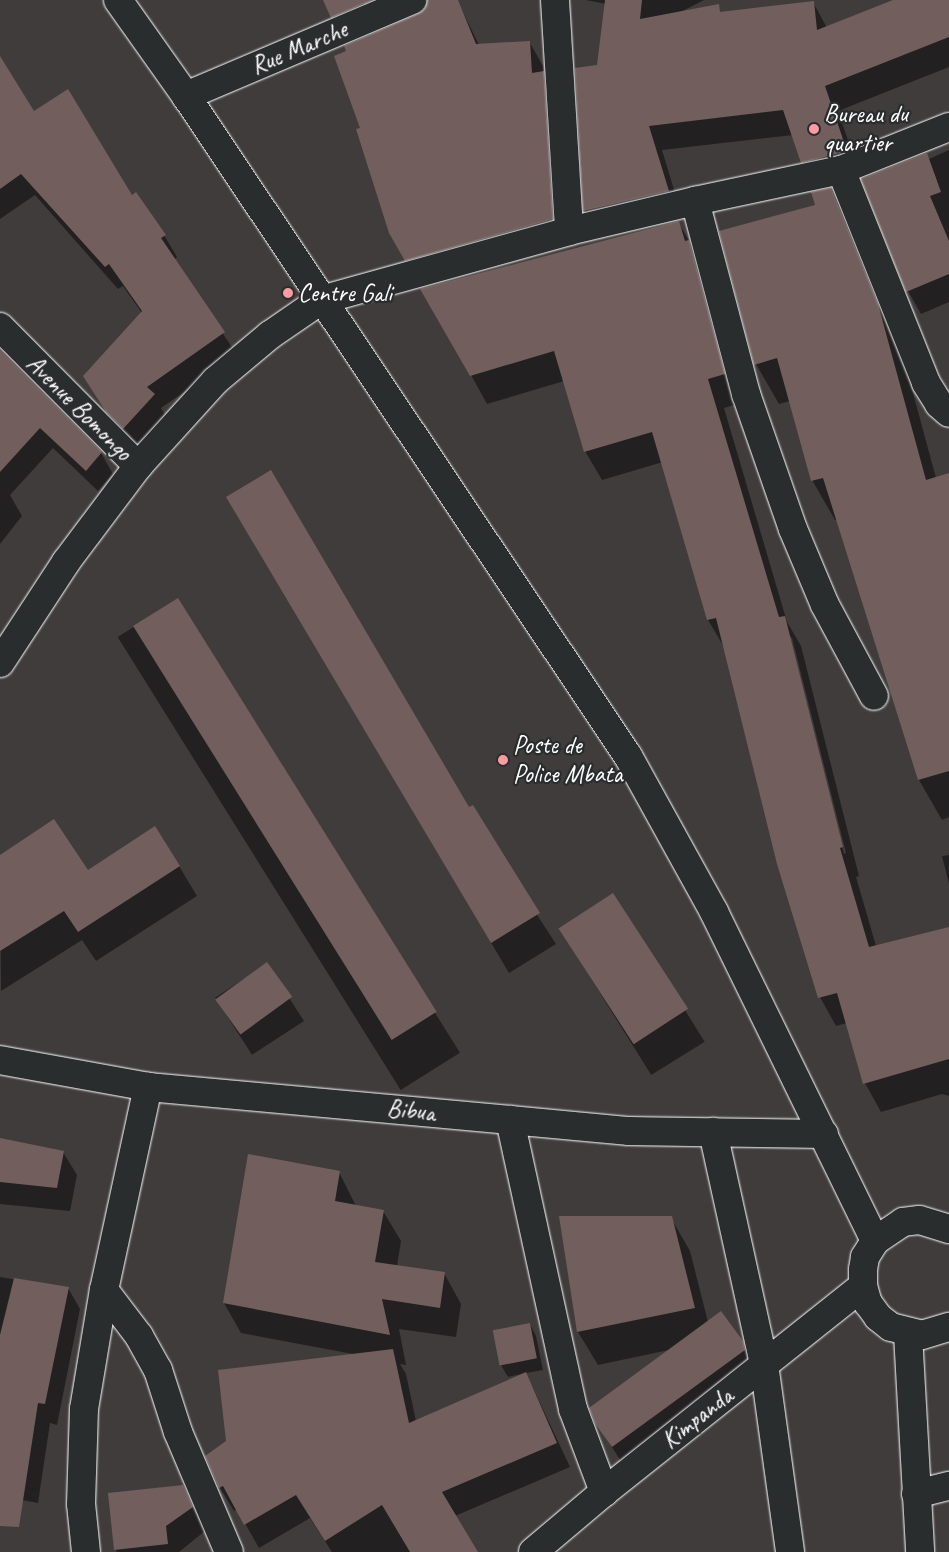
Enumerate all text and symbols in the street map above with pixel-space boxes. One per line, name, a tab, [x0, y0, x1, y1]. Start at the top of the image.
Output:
street label: Rue Marche	[246, 14, 352, 82]
place label: Bureau du quartier	[824, 100, 908, 159]
marker: Bureau du quartier	[808, 123, 820, 135]
place label: Centre Gali	[298, 278, 393, 308]
marker: Centre Gali	[282, 287, 294, 299]
street label: Avenue Bomongo	[20, 349, 138, 467]
place label: Poste de Police Mbata	[513, 731, 623, 790]
marker: Poste de Police Mbata	[497, 754, 509, 766]
street label: Bibua	[386, 1094, 436, 1128]
street label: Kimpanda	[655, 1381, 739, 1455]

